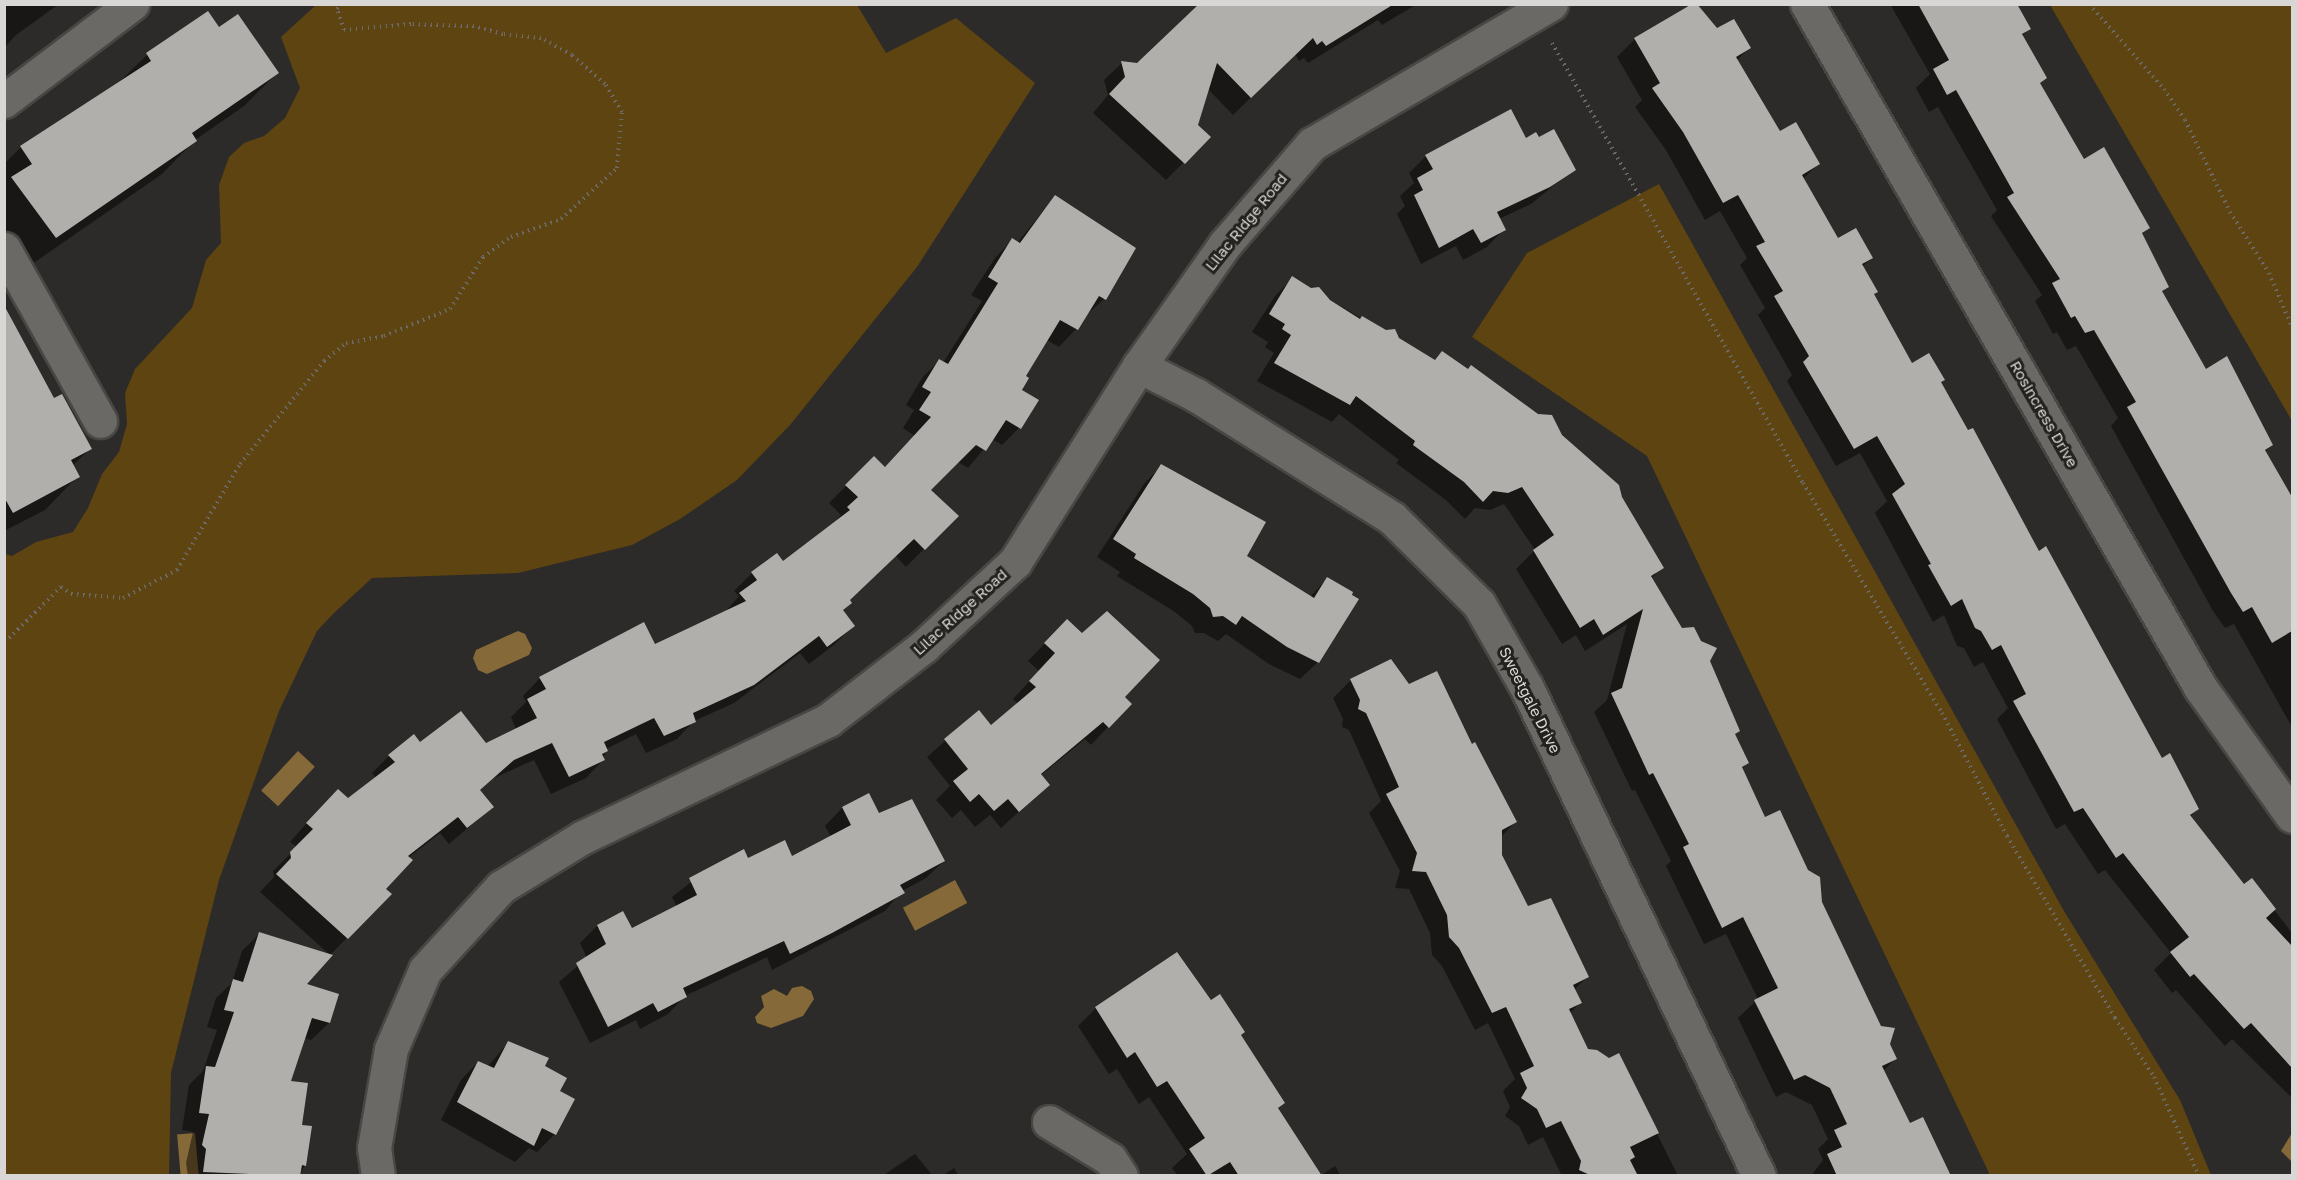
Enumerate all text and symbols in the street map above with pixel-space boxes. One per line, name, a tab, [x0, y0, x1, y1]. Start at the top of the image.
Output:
street label: Lilac Ridge Road	[1201, 170, 1291, 274]
street label: Rosincress Drive	[2006, 358, 2082, 470]
street label: Lilac Ridge Road	[910, 565, 1010, 659]
street label: Sweetgale Drive	[1495, 644, 1565, 756]

